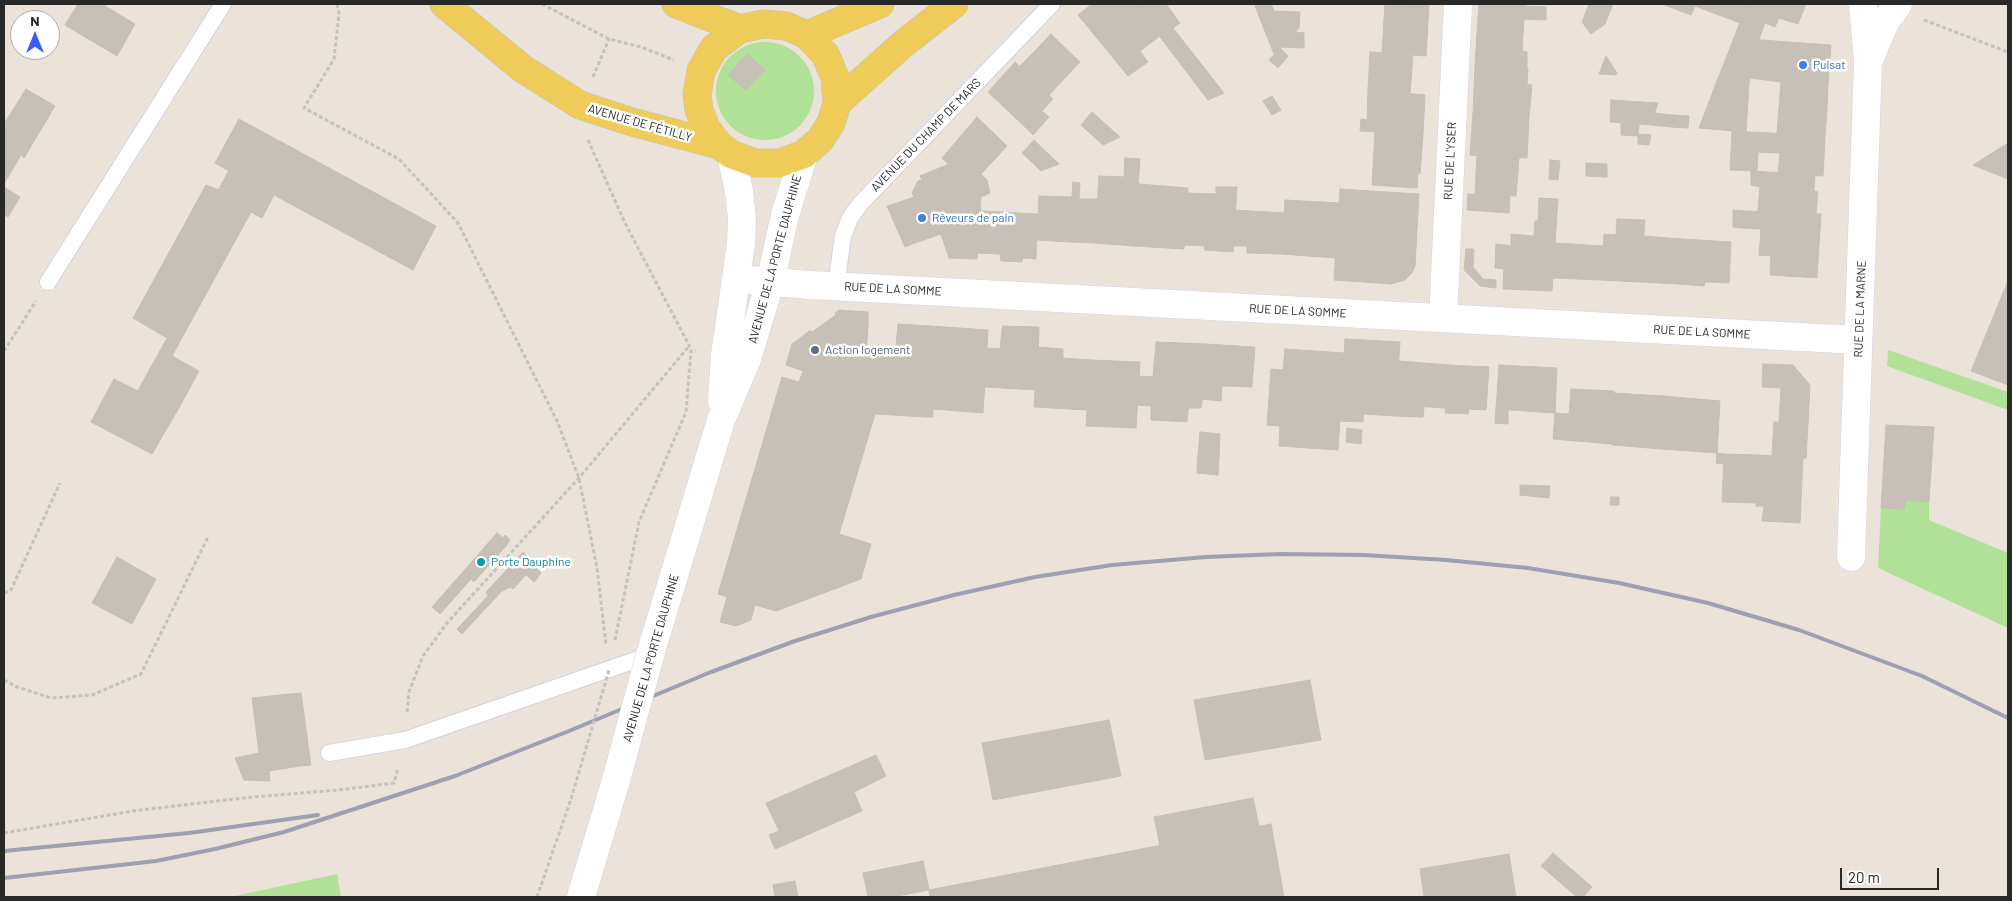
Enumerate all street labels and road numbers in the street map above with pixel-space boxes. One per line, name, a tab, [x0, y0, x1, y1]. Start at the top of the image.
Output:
street label: AVENUE DU CHAMP DE MARS	[868, 75, 984, 195]
street label: AVENUE DE FÉTILLY	[586, 101, 694, 145]
street label: RUE DE L'YSER	[1441, 122, 1459, 200]
street label: AVENUE DE LA PORTE DAUPHINE	[745, 173, 805, 345]
street label: RUE DE LA MARNE	[1851, 260, 1869, 358]
street label: RUE DE LA SOMME	[844, 279, 942, 299]
street label: RUE DE LA SOMME	[1249, 301, 1347, 321]
street label: RUE DE LA SOMME	[1653, 322, 1751, 342]
street label: AVENUE DE LA PORTE DAUPHINE	[620, 572, 682, 744]

